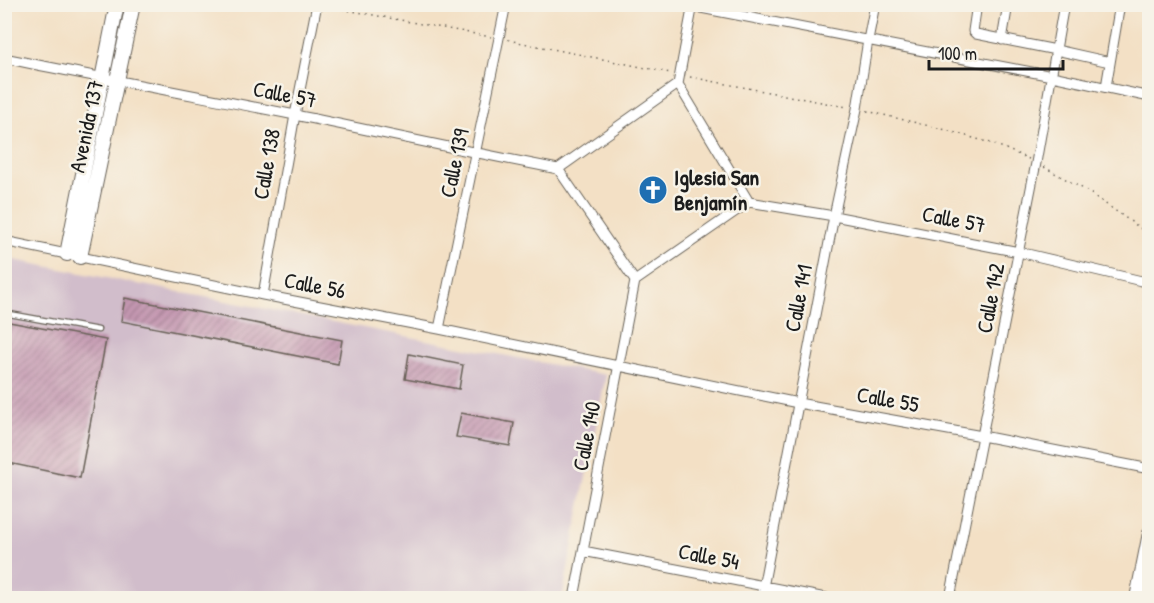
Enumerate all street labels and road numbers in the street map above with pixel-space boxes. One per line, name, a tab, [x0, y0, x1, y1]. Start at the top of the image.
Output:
street label: Calle 57	[251, 73, 319, 115]
street label: Avenida 137	[62, 77, 110, 175]
street label: Calle 138	[245, 126, 287, 202]
street label: Calle 139	[432, 126, 476, 200]
street label: Calle 57	[920, 198, 988, 240]
street label: Calle 142	[969, 260, 1012, 335]
street label: Calle 141	[777, 262, 819, 334]
street label: Calle 56	[282, 264, 349, 306]
street label: Calle 55	[855, 379, 921, 419]
street label: Calle 140	[565, 399, 607, 473]
street label: Calle 54	[676, 535, 742, 577]

